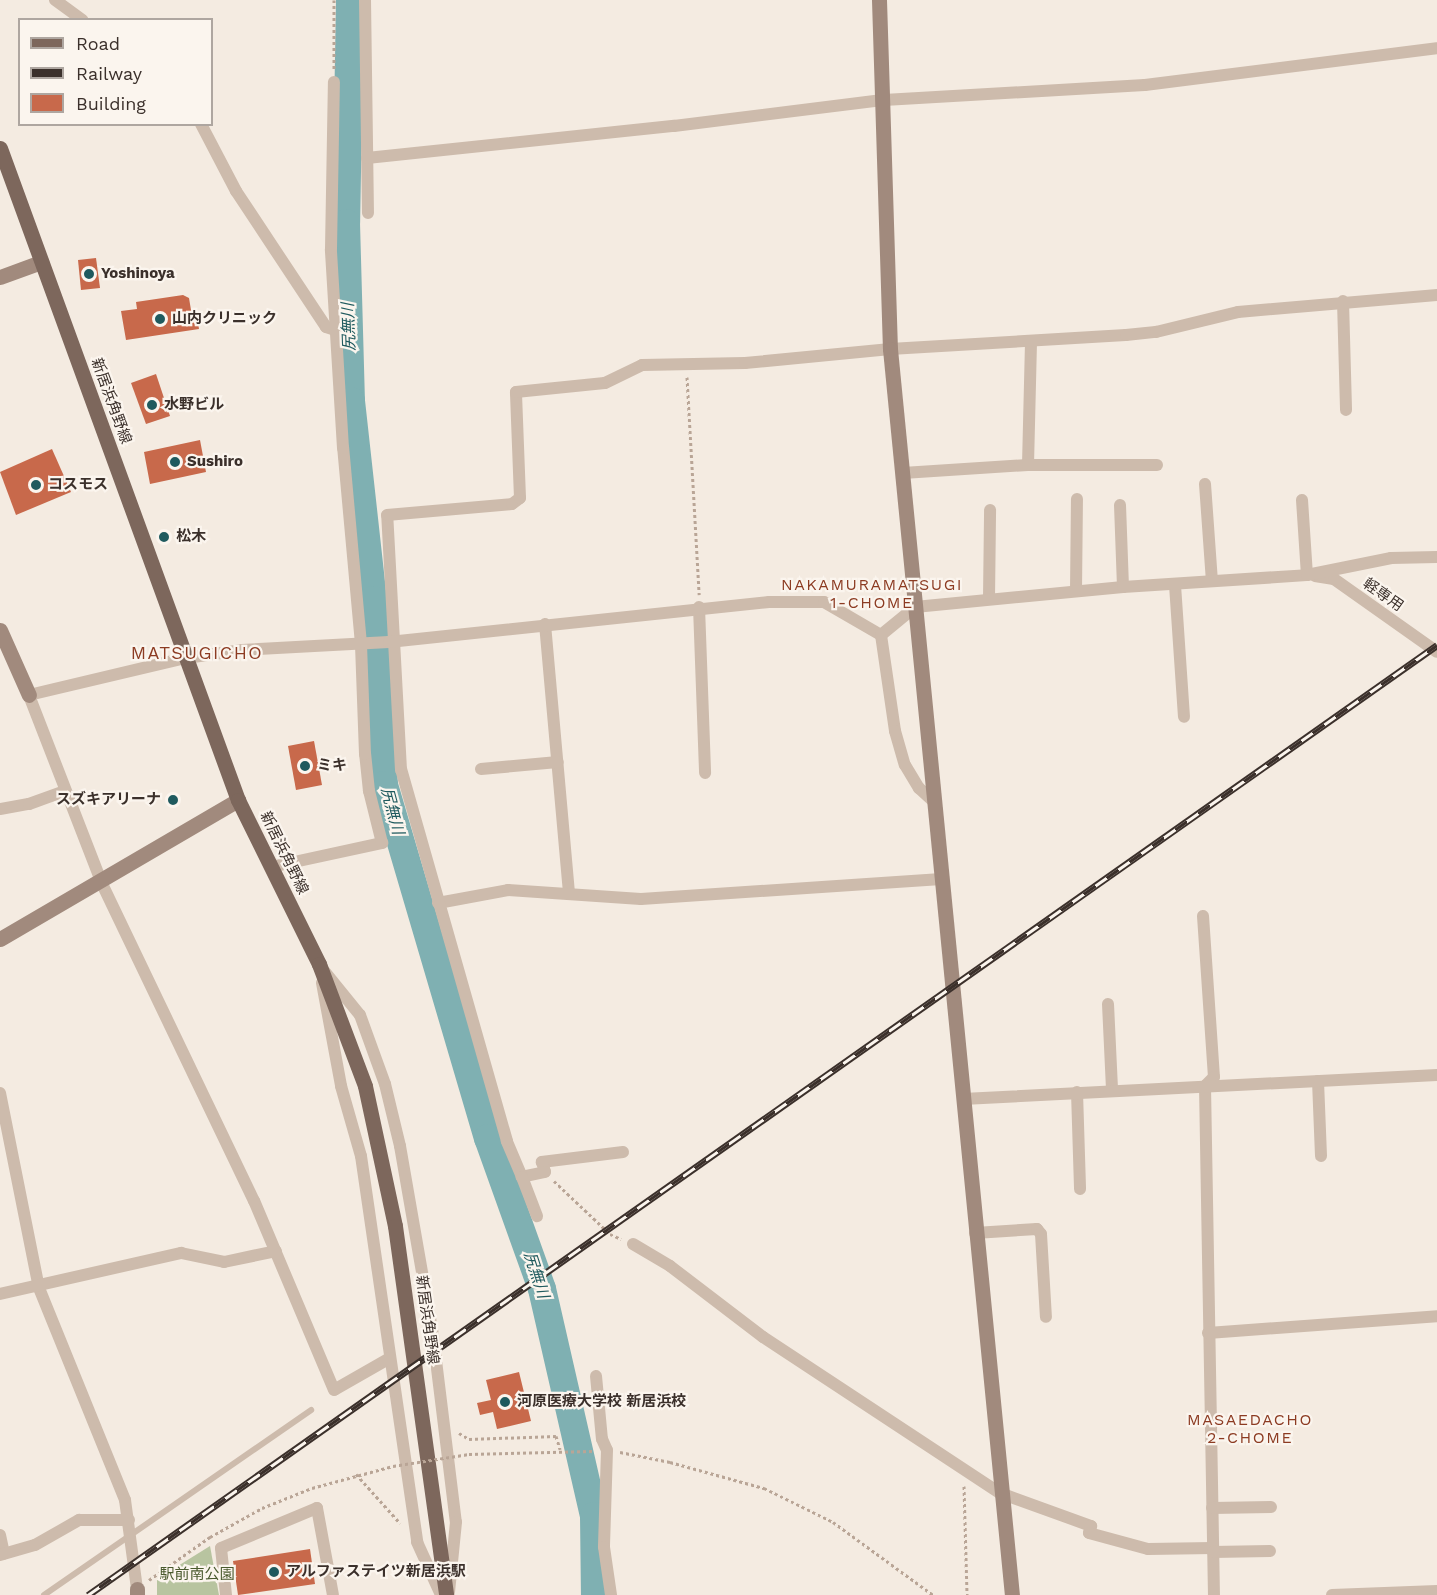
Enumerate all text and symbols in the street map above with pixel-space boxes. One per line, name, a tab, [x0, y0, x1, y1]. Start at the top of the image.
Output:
legend	[18, 18, 213, 126]
text: Road	[76, 33, 120, 54]
text: Railway	[76, 63, 142, 84]
text: Building	[76, 93, 146, 114]
place label: Yoshinoya	[101, 265, 175, 283]
marker: Yoshinoya	[82, 267, 96, 281]
water label: 尻無川	[339, 303, 359, 351]
place label: 山内クリニック	[172, 310, 277, 328]
marker: 山内クリニック	[153, 312, 167, 326]
street label: 新居浜角野線	[87, 356, 135, 446]
place label: 水野ビル	[164, 396, 224, 414]
marker: 水野ビル	[145, 398, 159, 412]
place label: Sushiro	[187, 453, 243, 471]
marker: Sushiro	[168, 455, 182, 469]
place label: コスモス	[48, 476, 108, 494]
marker: コスモス	[29, 478, 43, 492]
place label: 松木	[176, 528, 206, 546]
marker: 松木	[157, 530, 171, 544]
district label: NAKAMURAMATSUGI 1-CHOME	[781, 575, 963, 613]
street label: 軽専用	[1359, 575, 1407, 615]
district label: MATSUGICHO	[131, 642, 263, 664]
place label: ミキ	[317, 757, 347, 775]
marker: ミキ	[298, 759, 312, 773]
water label: 尻無川	[377, 785, 407, 837]
place label: スズキアリーナ	[56, 791, 161, 809]
marker: スズキアリーナ	[166, 793, 180, 807]
street label: 新居浜角野線	[256, 809, 312, 897]
water label: 尻無川	[519, 1249, 553, 1301]
street label: 新居浜角野線	[412, 1274, 442, 1366]
place label: 河原医療大学校 新居浜校	[517, 1393, 686, 1411]
marker: 河原医療大学校 新居浜校	[498, 1395, 512, 1409]
district label: MASAEDACHO 2-CHOME	[1187, 1410, 1313, 1448]
place label: アルファステイツ新居浜駅	[286, 1563, 466, 1581]
marker: アルファステイツ新居浜駅	[267, 1565, 281, 1579]
park label: 駅前南公園	[160, 1566, 234, 1584]

